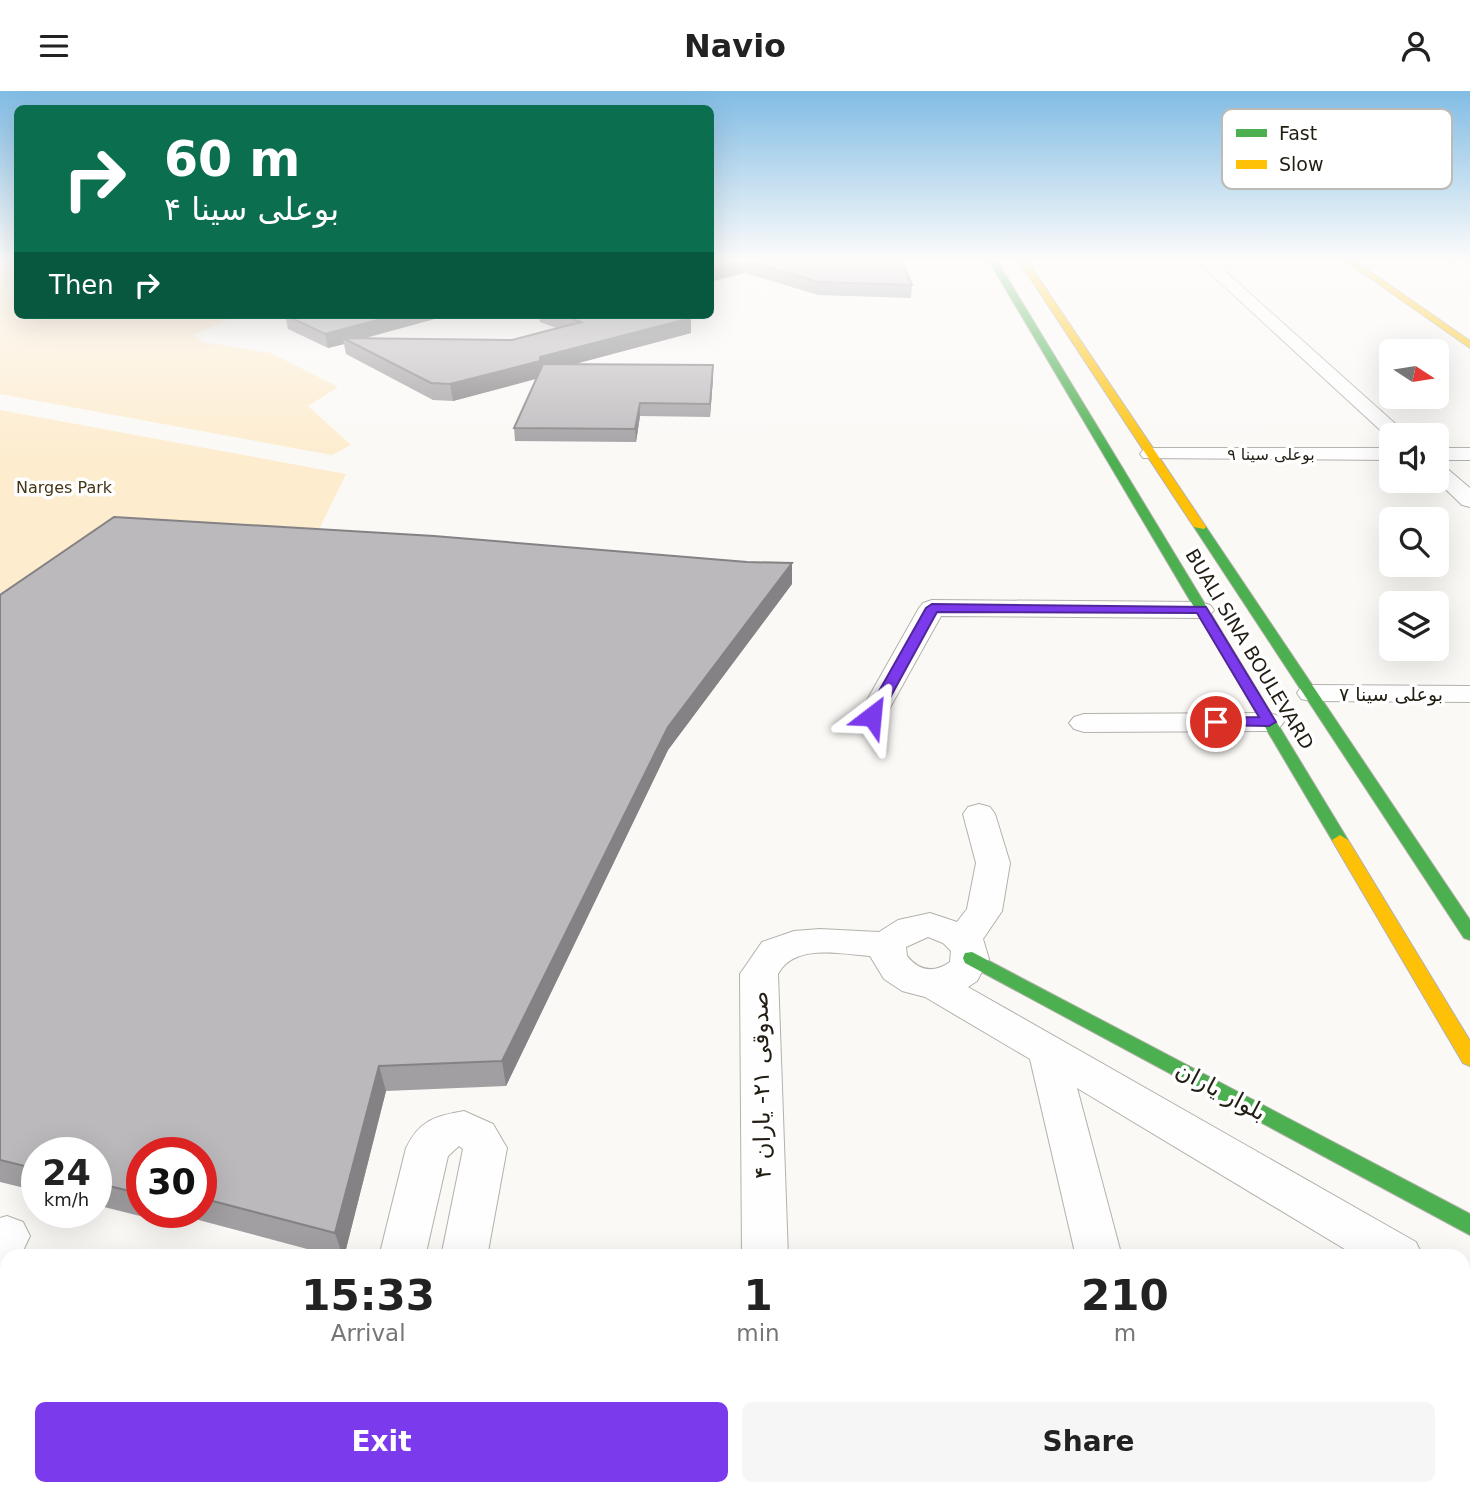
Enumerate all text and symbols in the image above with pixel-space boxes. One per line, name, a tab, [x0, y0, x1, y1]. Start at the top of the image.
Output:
icon: menu	[35, 27, 73, 65]
text: Navio	[684, 27, 786, 65]
icon: person	[1397, 27, 1435, 65]
legend	[1222, 109, 1452, 189]
text: Fast	[1279, 122, 1317, 144]
text: 60 m	[164, 131, 300, 188]
icon: right	[49, 133, 140, 224]
text: Slow	[1279, 153, 1324, 175]
text: بوعلی سینا ۴	[164, 190, 339, 228]
icon: right	[128, 266, 166, 304]
text: Then	[49, 270, 114, 300]
north arrow	[1379, 339, 1449, 409]
map controls	[1379, 339, 1449, 661]
button: sound	[1379, 423, 1449, 493]
street label: بوعلی سینا ۹	[1227, 445, 1315, 465]
park label: Narges Park	[16, 478, 113, 497]
button: search	[1379, 507, 1449, 577]
street label: BUALI SINA BOULEVARD	[1181, 545, 1319, 753]
button: layers	[1379, 591, 1449, 661]
position arrow	[835, 679, 909, 753]
street label: بوعلی سینا ۷	[1339, 683, 1443, 706]
pin	[1186, 692, 1246, 752]
icon: arrive	[1197, 703, 1235, 741]
street label: صدوقی ۲۱- یاران ۴	[746, 991, 777, 1179]
street label: بلوار یاران	[1171, 1056, 1271, 1126]
speed limit sign: 30	[126, 1137, 217, 1228]
text: 24	[42, 1153, 91, 1193]
text: km/h	[44, 1189, 89, 1210]
text: 15:33	[301, 1271, 435, 1320]
text: 1	[743, 1271, 773, 1320]
text: 210	[1081, 1271, 1169, 1320]
text: Arrival	[331, 1320, 406, 1346]
text: min	[736, 1320, 780, 1346]
text: m	[1114, 1320, 1136, 1346]
button: Exit	[35, 1402, 728, 1482]
button: Share	[742, 1402, 1435, 1482]

